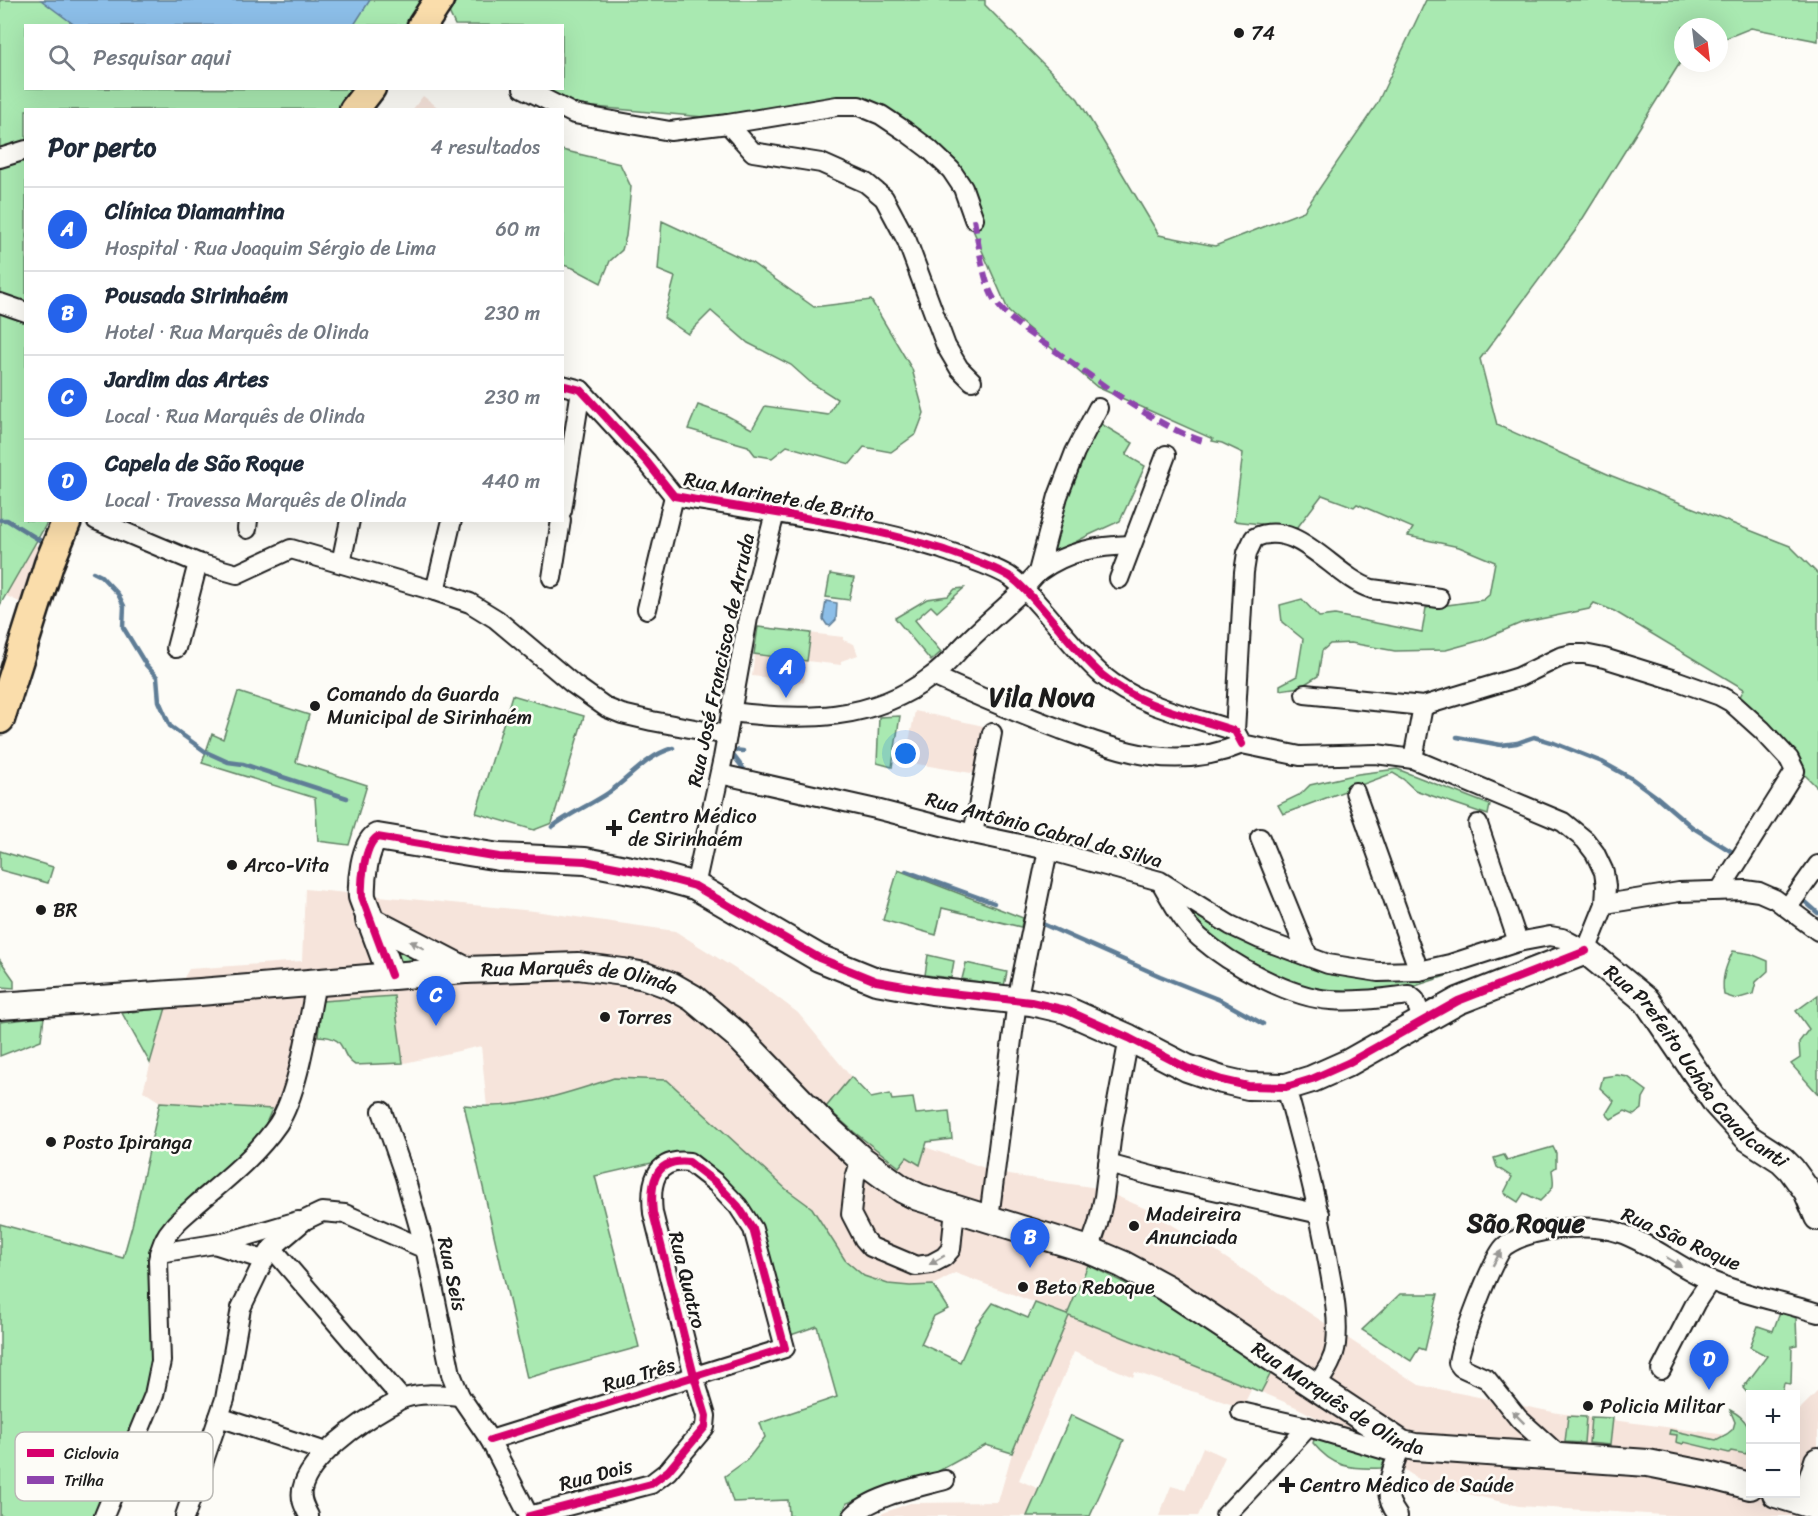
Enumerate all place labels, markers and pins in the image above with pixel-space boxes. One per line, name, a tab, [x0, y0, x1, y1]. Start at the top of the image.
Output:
place label: 74	[1251, 16, 1275, 51]
marker: 74	[1232, 26, 1246, 40]
pin: A	[766, 648, 806, 698]
place label: Comando da Guarda Municipal de Sirinhaém	[327, 677, 532, 735]
marker: Comando da Guarda Municipal de Sirinhaém	[308, 699, 322, 713]
place label: Centro Médico de Sirinhaém	[628, 799, 757, 857]
marker: Centro Médico de Sirinhaém	[605, 819, 623, 837]
place label: Arco-Vita	[243, 848, 329, 883]
marker: Arco-Vita	[225, 858, 239, 872]
place label: BR	[53, 893, 78, 928]
marker: BR	[34, 903, 48, 917]
pin: C	[416, 976, 456, 1026]
place label: Torres	[617, 1000, 672, 1035]
marker: Torres	[598, 1010, 612, 1024]
place label: Posto Ipiranga	[63, 1125, 193, 1160]
marker: Posto Ipiranga	[44, 1135, 58, 1149]
place label: Madeireira Anunciada	[1145, 1197, 1241, 1255]
pin: B	[1010, 1218, 1050, 1268]
marker: Madeireira Anunciada	[1127, 1219, 1141, 1233]
place label: Beto Reboque	[1035, 1270, 1155, 1305]
marker: Beto Reboque	[1016, 1280, 1030, 1294]
pin: D	[1690, 1340, 1728, 1390]
place label: Policia Militar	[1600, 1389, 1726, 1424]
marker: Policia Militar	[1581, 1399, 1595, 1413]
place label: Centro Médico de Saúde	[1300, 1468, 1514, 1503]
marker: Centro Médico de Saúde	[1278, 1476, 1296, 1494]

